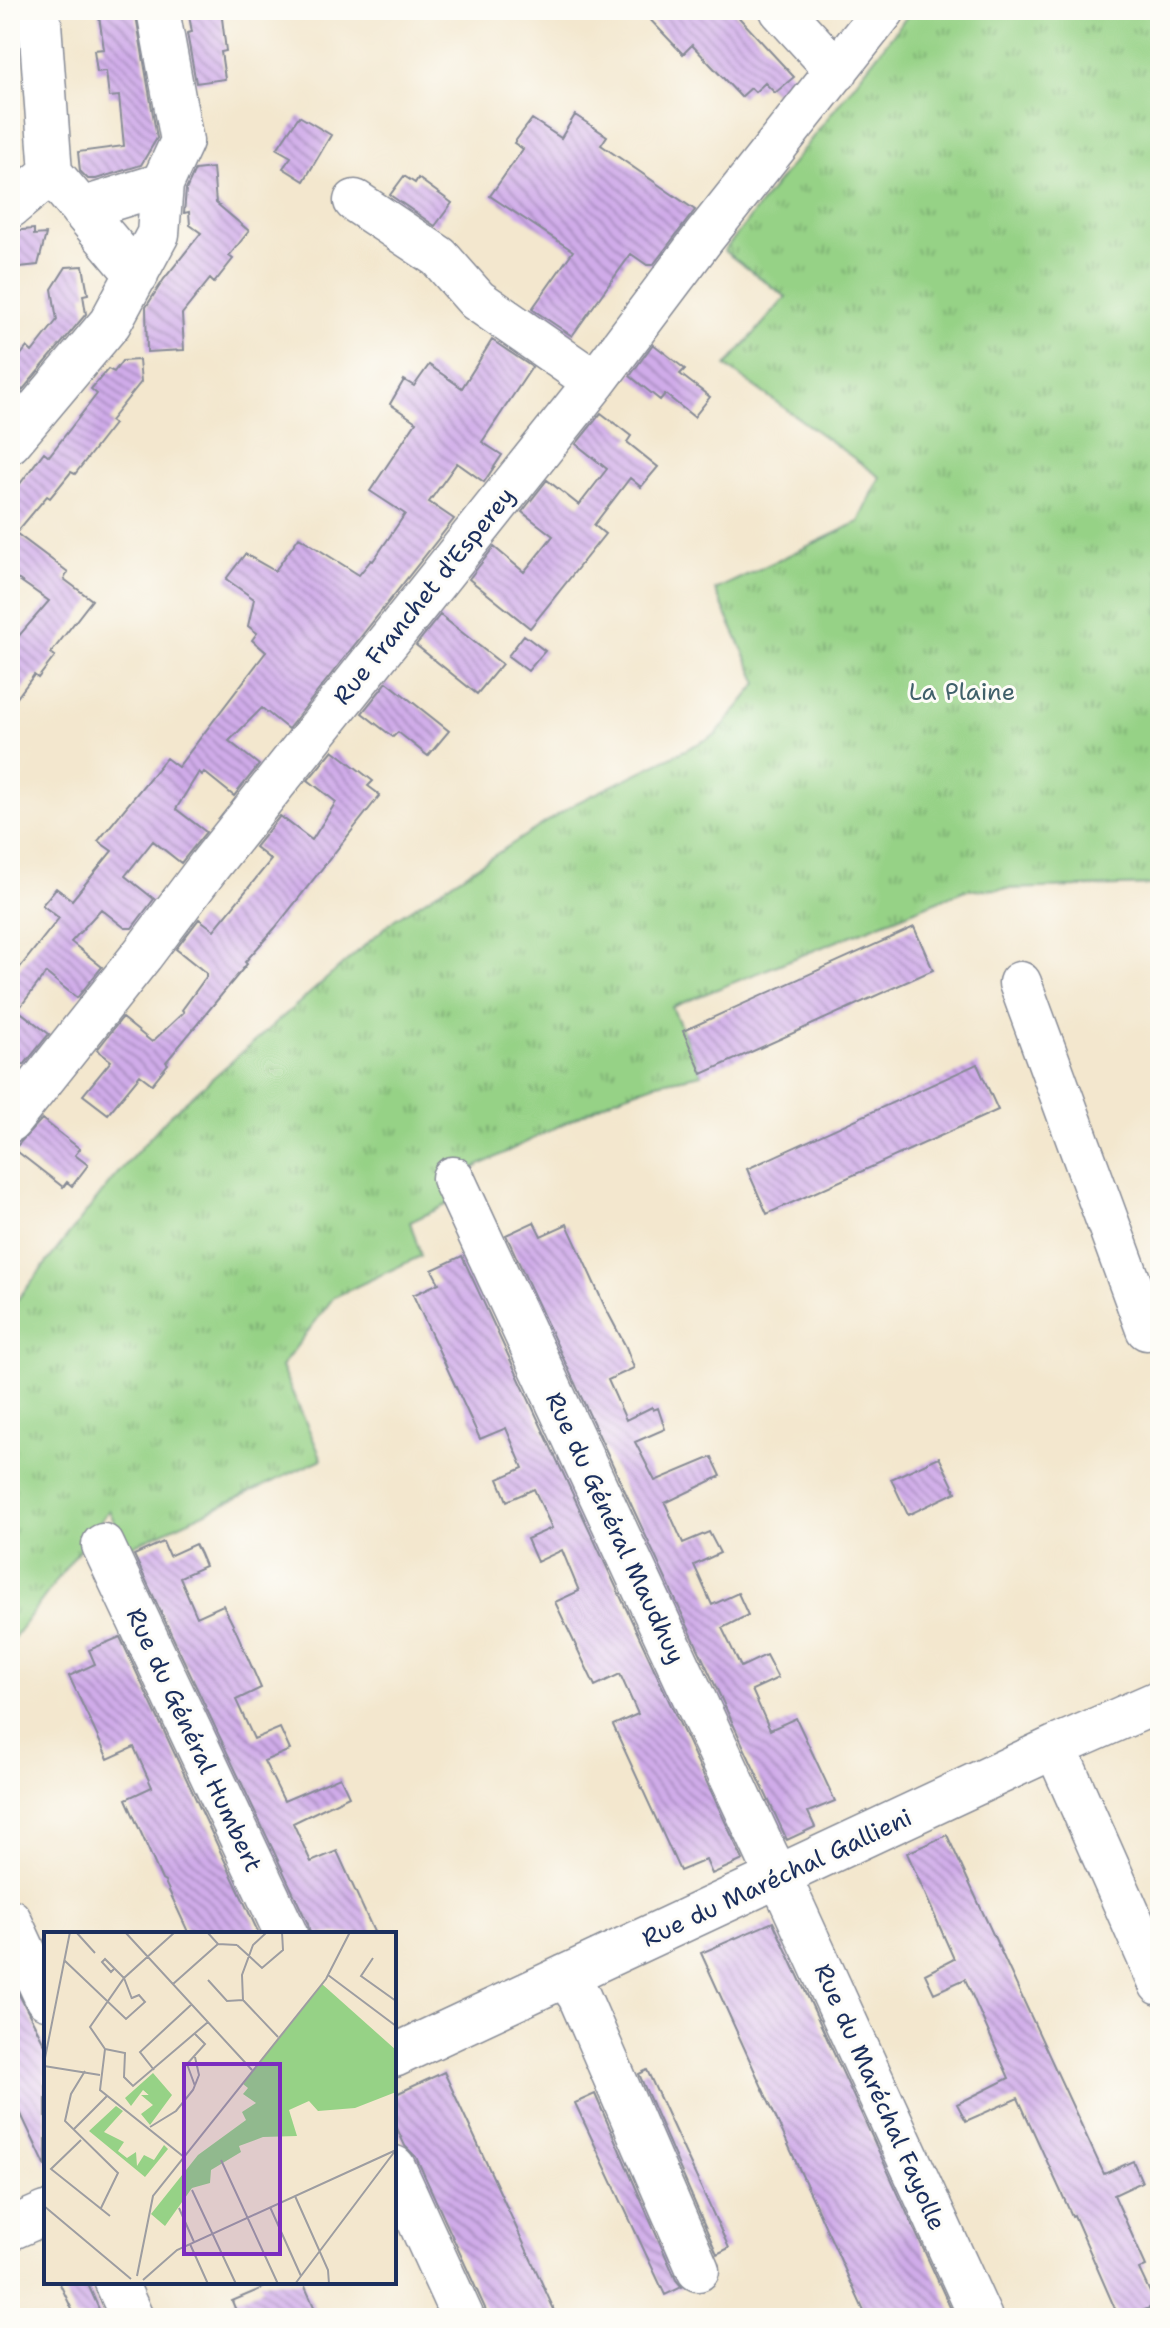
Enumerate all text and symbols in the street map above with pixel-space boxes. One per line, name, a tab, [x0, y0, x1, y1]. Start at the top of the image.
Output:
street label: Rue Franchet d'Esperey	[326, 481, 522, 711]
park label: La Plaine	[909, 676, 1015, 708]
street label: Rue du Général Maudhuy	[538, 1387, 692, 1669]
street label: Rue du Général Humbert	[119, 1603, 269, 1877]
street label: Rue du Maréchal Gallieni	[637, 1801, 917, 1955]
inset map	[44, 1932, 396, 2284]
street label: Rue du Maréchal Fayolle	[807, 1959, 953, 2235]

